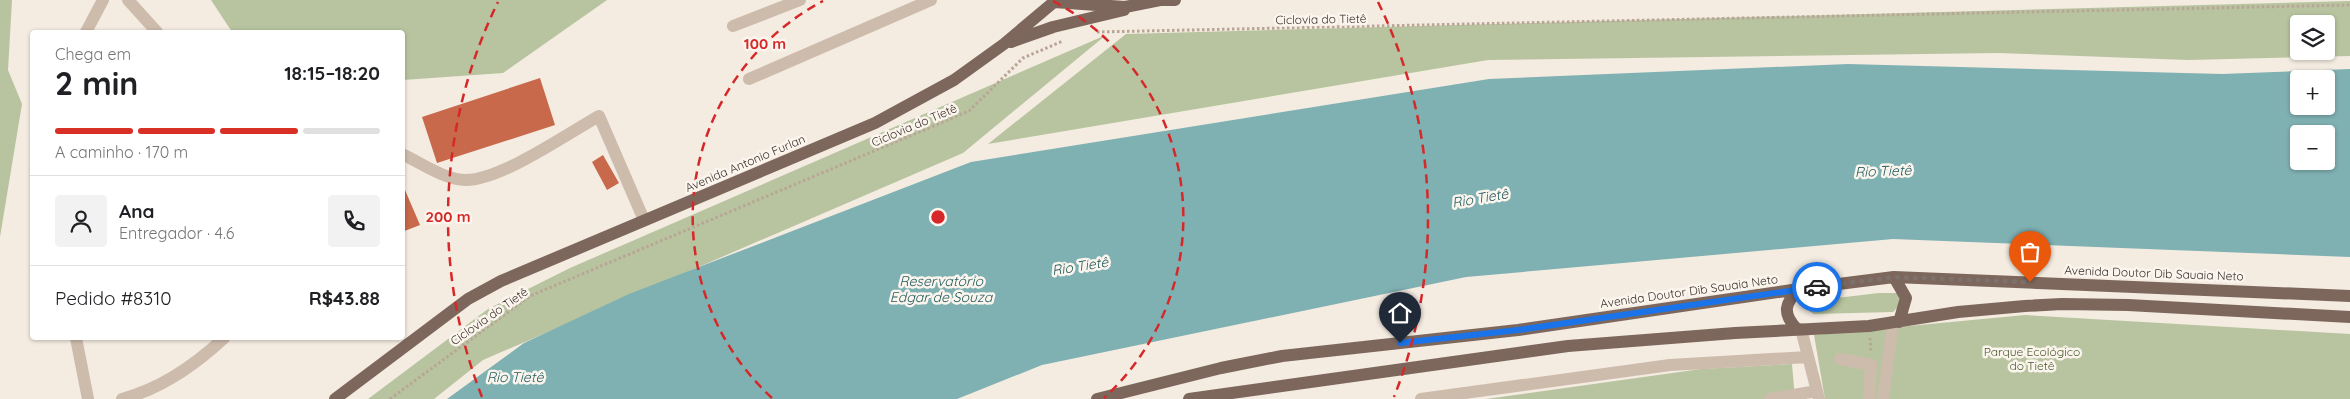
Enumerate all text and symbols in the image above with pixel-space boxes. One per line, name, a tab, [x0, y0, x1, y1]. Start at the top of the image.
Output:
street label: Ciclovia do Tietê	[1275, 11, 1367, 27]
map controls	[2290, 15, 2335, 170]
button: layers	[2290, 15, 2335, 60]
text: 100 m	[744, 34, 786, 53]
text: Chega em	[55, 44, 131, 64]
text: 18:15–18:20	[284, 61, 380, 85]
text: 2 min	[55, 63, 138, 103]
button: +	[2290, 70, 2335, 115]
street label: Ciclovia do Tietê	[869, 100, 959, 150]
button: −	[2290, 125, 2335, 170]
street label: Avenida Antonio Furlan	[683, 131, 807, 195]
text: A caminho · 170 m	[55, 142, 188, 162]
water label: Rio Tietê	[1854, 161, 1913, 181]
water label: Rio Tietê	[1451, 184, 1511, 212]
button: person	[55, 195, 107, 247]
button: phone	[328, 195, 380, 247]
text: Ana	[119, 199, 154, 223]
text: 200 m	[426, 207, 471, 226]
centre of rings	[929, 208, 947, 226]
text: Entregador · 4.6	[119, 223, 234, 243]
pin	[2009, 231, 2051, 282]
icon: bag	[2016, 238, 2044, 266]
water label: Rio Tietê	[1051, 253, 1110, 279]
courier	[1792, 262, 1842, 312]
street label: Avenida Doutor Dib Sauaia Neto	[2064, 262, 2244, 284]
street label: Avenida Doutor Dib Sauaia Neto	[1599, 271, 1779, 311]
water label: Reservatório Edgar de Souza	[890, 272, 994, 306]
icon: car	[1803, 273, 1831, 301]
street label: Ciclovia do Tietê	[447, 284, 531, 348]
text: Pedido #8310	[55, 286, 172, 310]
text: R$43.88	[309, 286, 380, 310]
pin	[1379, 292, 1421, 343]
icon: home	[1386, 299, 1414, 327]
park label: Parque Ecológico do Tietê	[1984, 344, 2080, 373]
water label: Rio Tietê	[487, 368, 544, 386]

